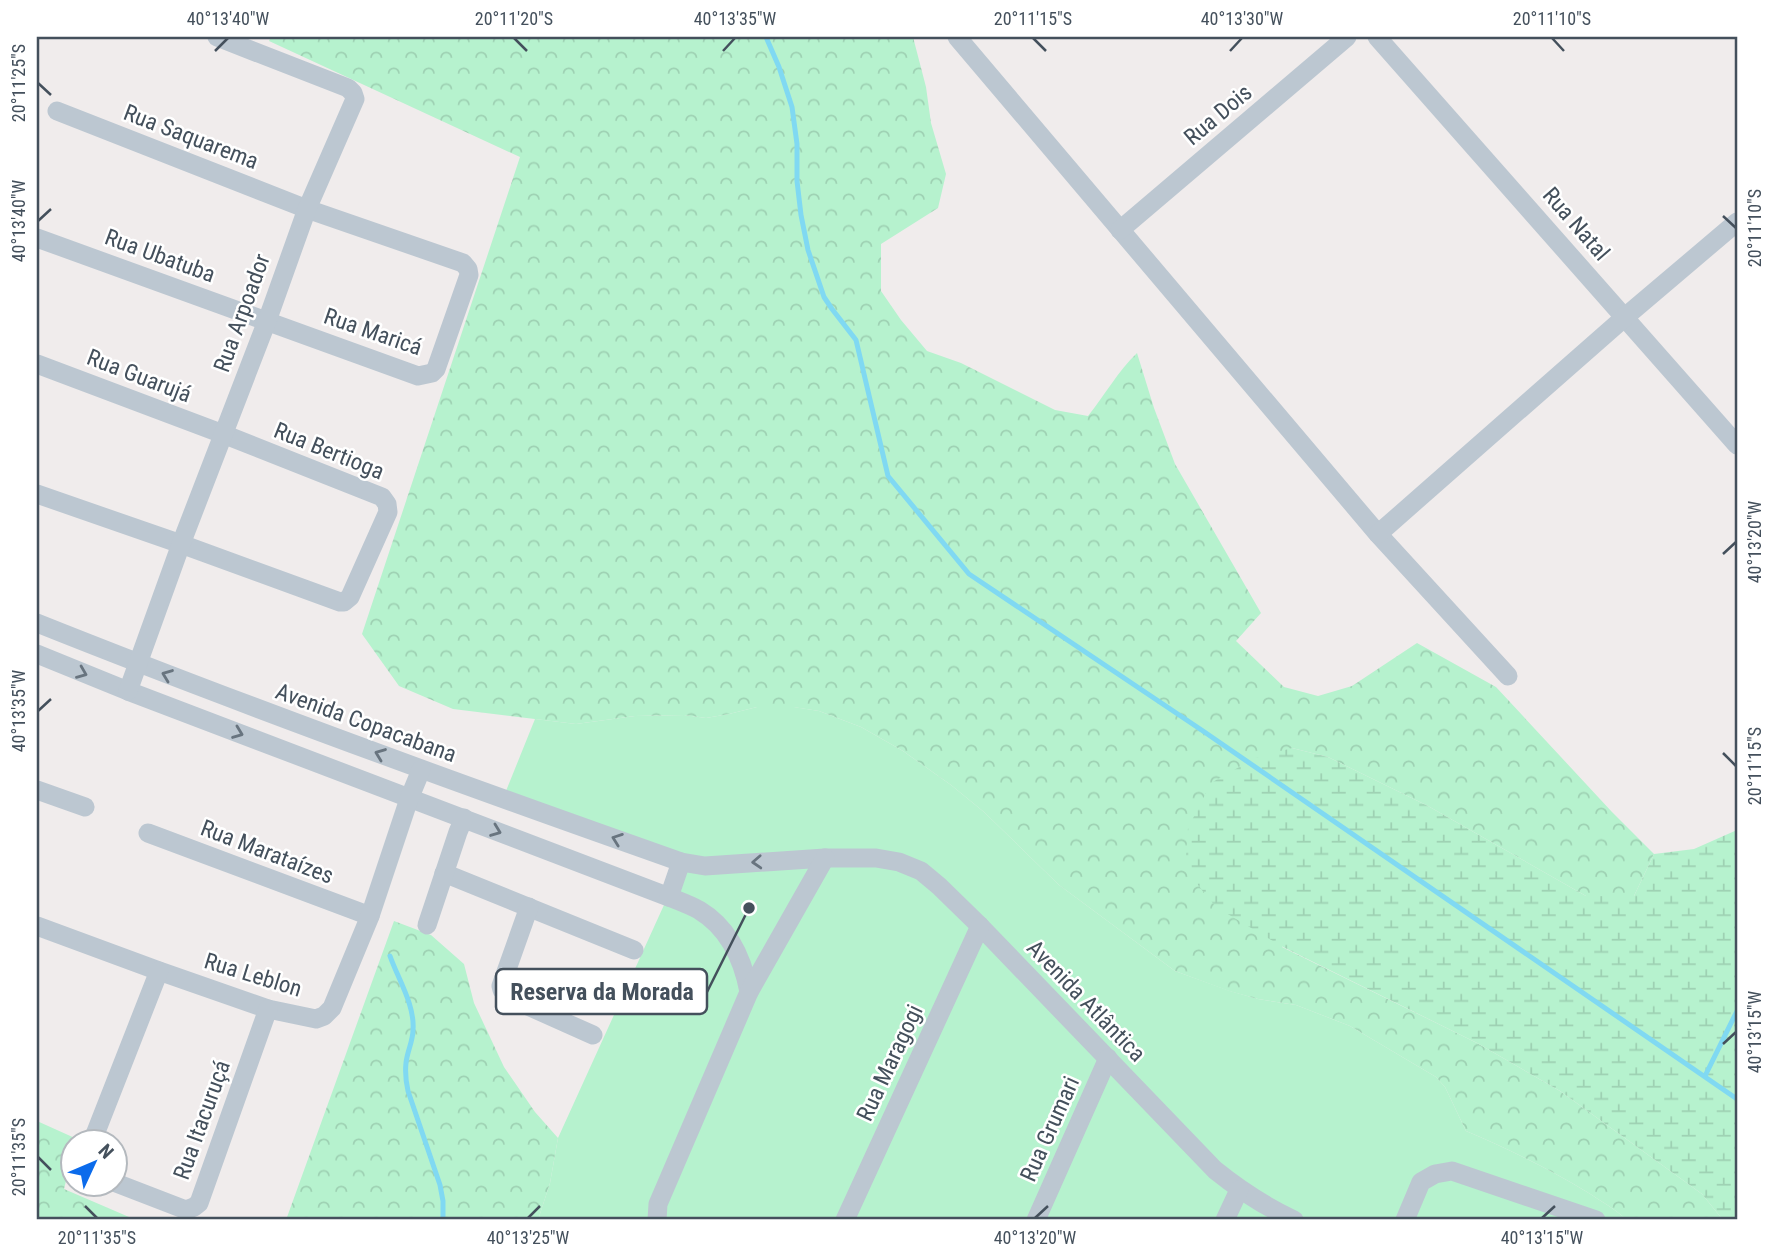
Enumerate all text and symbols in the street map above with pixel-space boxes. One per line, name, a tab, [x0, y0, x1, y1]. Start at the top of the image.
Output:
text: 40°13'40"W	[187, 8, 270, 29]
text: 20°11'20"S	[475, 8, 553, 29]
text: 40°13'35"W	[694, 8, 777, 29]
text: 20°11'15"S	[994, 8, 1072, 29]
text: 40°13'30"W	[1201, 8, 1284, 29]
text: 20°11'10"S	[1513, 8, 1591, 29]
text: 20°11'25"S	[8, 44, 29, 122]
street label: Rua Dois	[1179, 79, 1257, 151]
street label: Rua Saquarema	[120, 99, 262, 175]
text: 40°13'40"W	[8, 179, 29, 262]
street label: Rua Natal	[1537, 182, 1615, 266]
text: 20°11'10"S	[1744, 189, 1765, 267]
street label: Rua Ubatuba	[101, 224, 219, 288]
street label: Rua Arpoador	[208, 250, 276, 376]
street label: Rua Maricá	[320, 303, 426, 361]
street label: Rua Guarujá	[83, 344, 195, 408]
street label: Rua Bertioga	[270, 417, 388, 485]
text: 40°13'20"W	[1744, 500, 1765, 583]
one-way arrow	[75, 665, 88, 679]
text: 40°13'35"W	[8, 669, 29, 752]
one-way arrow	[161, 669, 173, 683]
street label: Avenida Copacabana	[272, 678, 460, 768]
one-way arrow	[231, 725, 243, 739]
text: 20°11'15"S	[1744, 727, 1765, 805]
one-way arrow	[374, 749, 386, 763]
street label: Rua Marataízes	[197, 814, 337, 890]
one-way arrow	[490, 822, 502, 836]
one-way arrow	[611, 834, 623, 848]
one-way arrow	[751, 855, 762, 870]
street label: Avenida Atlântica	[1021, 935, 1151, 1067]
street label: Rua Leblon	[201, 947, 305, 1003]
callout: Reserva da Morada	[496, 969, 707, 1014]
text: Reserva da Morada	[510, 978, 694, 1006]
text: 40°13'15"W	[1744, 990, 1765, 1073]
street label: Rua Maragogi	[851, 1001, 929, 1125]
street label: Rua Itacuruçá	[168, 1057, 236, 1183]
street label: Rua Grumari	[1015, 1072, 1085, 1186]
text: 20°11'35"S	[8, 1118, 29, 1196]
north arrow	[60, 1128, 130, 1198]
text: N	[94, 1139, 118, 1164]
text: 20°11'35"S	[58, 1227, 136, 1248]
text: 40°13'25"W	[487, 1227, 570, 1248]
text: 40°13'20"W	[994, 1227, 1077, 1248]
text: 40°13'15"W	[1501, 1227, 1584, 1248]

